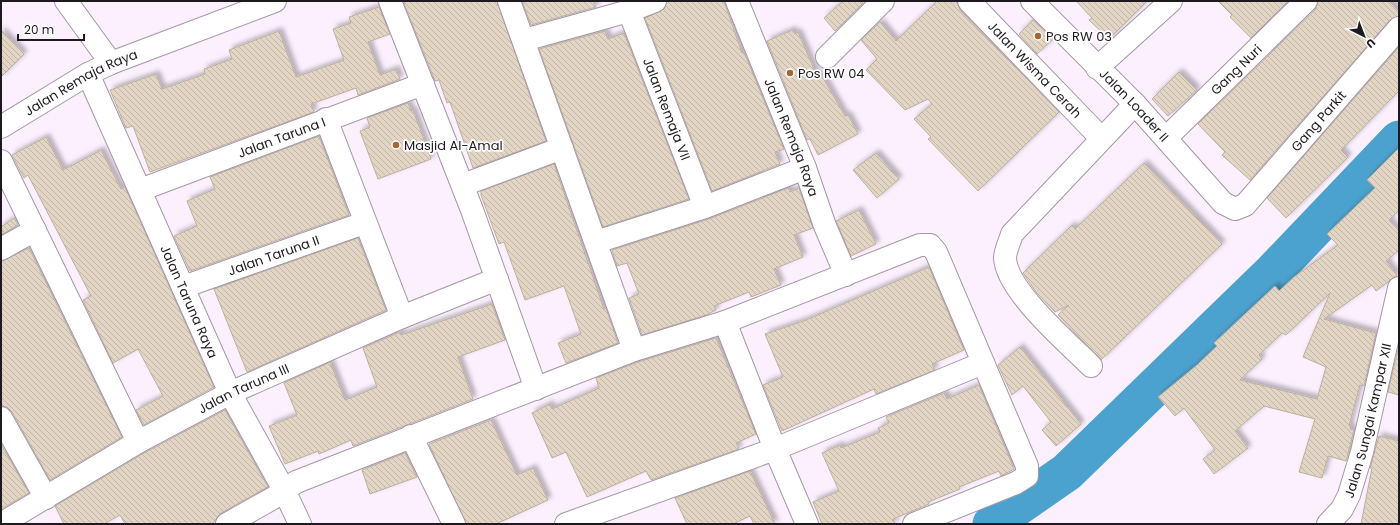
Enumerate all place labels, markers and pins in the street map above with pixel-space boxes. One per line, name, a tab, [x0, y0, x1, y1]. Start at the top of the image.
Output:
place label: Pos RW 03	[1046, 27, 1112, 46]
marker: Pos RW 03	[1033, 31, 1043, 41]
place label: Pos RW 04	[798, 64, 865, 83]
marker: Pos RW 04	[785, 68, 795, 78]
place label: Masjid Al-Amal	[404, 136, 503, 155]
marker: Masjid Al-Amal	[391, 140, 401, 150]

